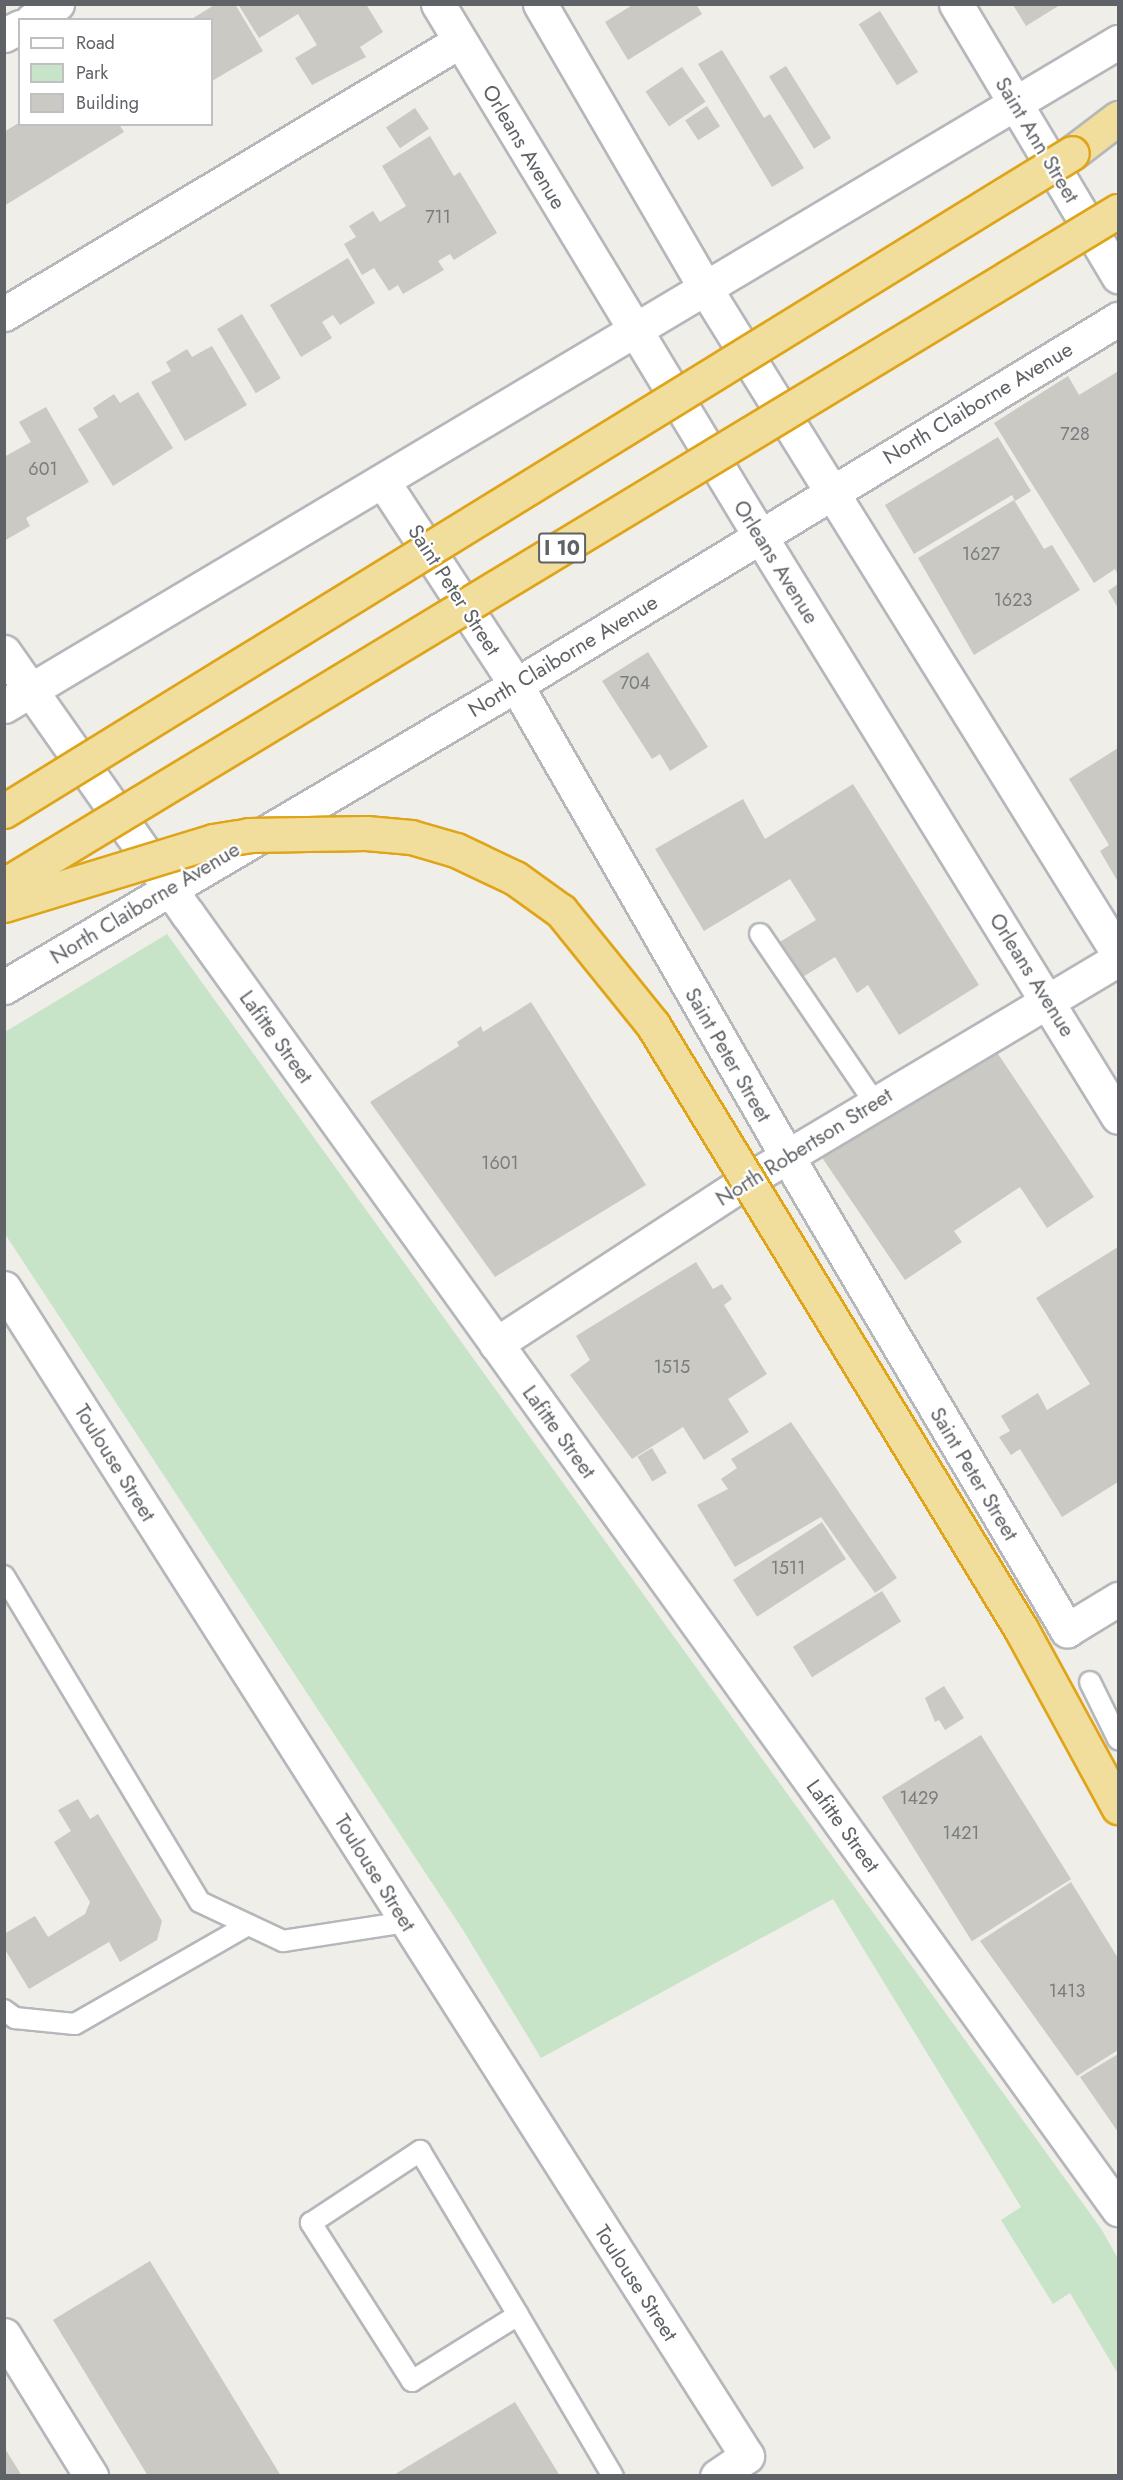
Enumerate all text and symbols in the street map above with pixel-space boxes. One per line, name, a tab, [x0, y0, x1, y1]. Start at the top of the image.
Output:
legend	[18, 18, 213, 126]
text: Road	[76, 30, 115, 56]
text: Park	[76, 60, 108, 86]
street label: Saint Ann Street	[990, 73, 1084, 207]
street label: Orleans Avenue	[477, 80, 571, 214]
text: Building	[76, 90, 139, 116]
house number: 711	[425, 206, 451, 228]
street label: North Claiborne Avenue	[879, 337, 1077, 469]
house number: 728	[1060, 423, 1090, 445]
house number: 601	[28, 458, 58, 480]
street label: Orleans Avenue	[728, 496, 824, 628]
street label: Saint Peter Street	[402, 520, 506, 660]
road number: I 10	[538, 531, 586, 565]
house number: 1627	[962, 543, 1000, 565]
house number: 1623	[994, 589, 1032, 611]
street label: North Claiborne Avenue	[464, 590, 662, 722]
house number: 704	[620, 672, 650, 694]
street label: North Claiborne Avenue	[46, 837, 244, 969]
street label: Orleans Avenue	[984, 909, 1080, 1041]
street label: Saint Peter Street	[679, 983, 777, 1127]
street label: Lafitte Street	[234, 986, 318, 1088]
street label: North Robertson Street	[711, 1083, 897, 1211]
house number: 1601	[481, 1152, 519, 1174]
house number: 1515	[654, 1356, 690, 1378]
street label: Lafitte Street	[517, 1381, 601, 1483]
street label: Toulouse Street	[69, 1400, 161, 1526]
street label: Saint Peter Street	[924, 1403, 1024, 1545]
house number: 1511	[771, 1557, 805, 1579]
street label: Lafitte Street	[801, 1775, 885, 1877]
house number: 1429	[899, 1787, 939, 1809]
street label: Toulouse Street	[329, 1810, 421, 1936]
house number: 1421	[943, 1822, 979, 1844]
house number: 1413	[1049, 1980, 1085, 2002]
street label: Toulouse Street	[589, 2220, 683, 2346]

